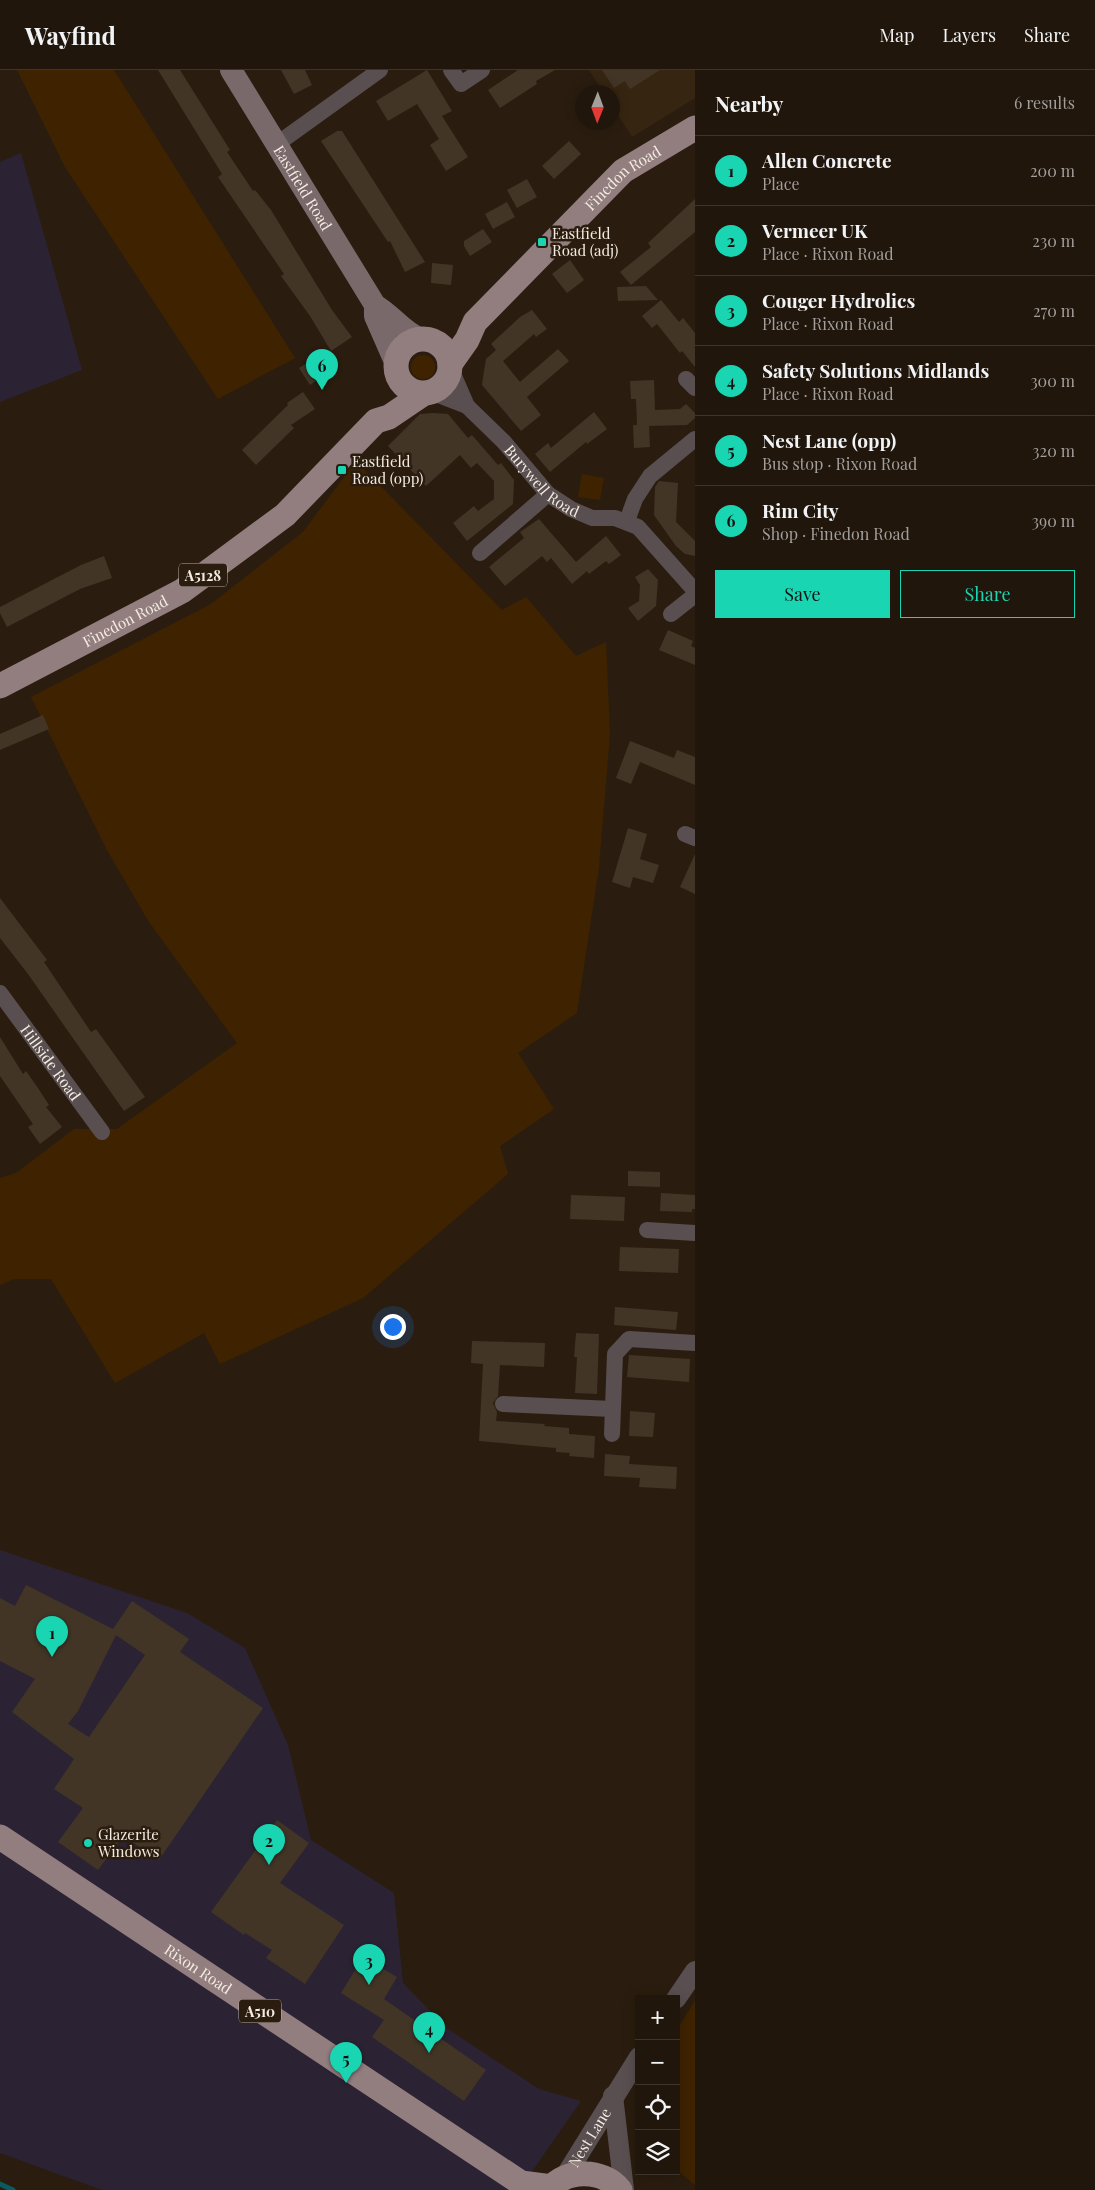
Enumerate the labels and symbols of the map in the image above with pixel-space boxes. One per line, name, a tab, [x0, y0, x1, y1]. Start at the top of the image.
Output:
north arrow	[575, 85, 620, 130]
street label: Eastfield Road	[269, 141, 337, 234]
street label: Finedon Road	[580, 141, 665, 215]
place label: Eastfield Road (adj)	[552, 223, 618, 260]
marker: Eastfield Road (adj)	[536, 236, 548, 248]
pin: 6	[306, 349, 338, 390]
street label: Burywell Road	[500, 440, 583, 522]
place label: Eastfield Road (opp)	[352, 451, 423, 488]
marker: Eastfield Road (opp)	[336, 464, 348, 476]
road number: A5128	[179, 564, 227, 586]
street label: Finedon Road	[79, 590, 171, 651]
street label: Hillside Road	[16, 1020, 86, 1105]
your location	[380, 1314, 406, 1340]
pin: 1	[36, 1616, 68, 1657]
place label: Glazerite Windows	[97, 1824, 160, 1861]
pin: 2	[253, 1824, 285, 1865]
marker: Glazerite Windows	[82, 1837, 94, 1849]
street label: Rixon Road	[161, 1939, 236, 1998]
pin: 3	[353, 1944, 385, 1985]
road number: A510	[239, 2000, 281, 2022]
pin: 4	[413, 2012, 445, 2053]
pin: 5	[330, 2042, 362, 2083]
street label: Nest Lane	[563, 2104, 615, 2171]

